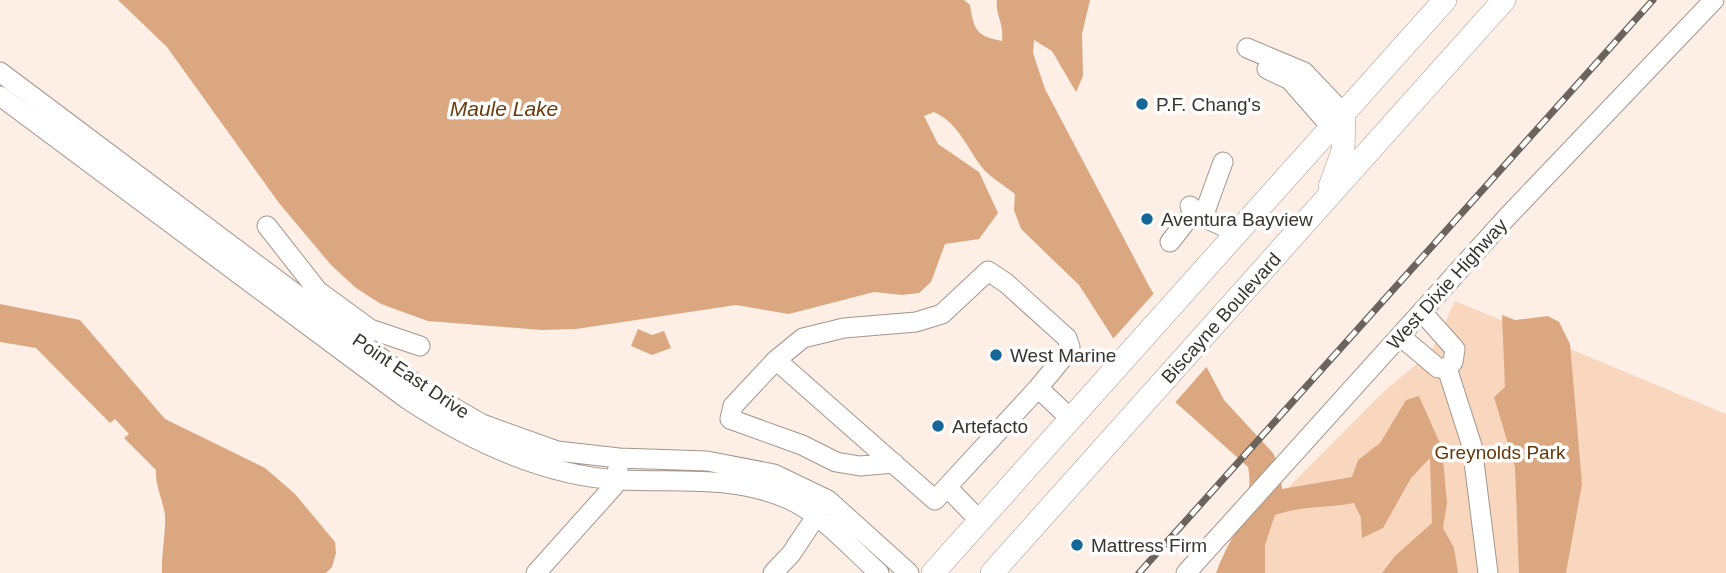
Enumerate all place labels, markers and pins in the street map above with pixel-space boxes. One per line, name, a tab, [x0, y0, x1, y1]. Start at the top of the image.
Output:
place label: P.F. Chang's	[1156, 94, 1261, 115]
marker: P.F. Chang's	[1134, 96, 1150, 112]
place label: Aventura Bayview	[1161, 209, 1313, 230]
marker: Aventura Bayview	[1139, 211, 1155, 227]
place label: West Marine	[1010, 345, 1116, 366]
marker: West Marine	[988, 347, 1004, 363]
place label: Artefacto	[952, 416, 1028, 437]
marker: Artefacto	[930, 418, 946, 434]
place label: Mattress Firm	[1091, 535, 1207, 556]
marker: Mattress Firm	[1069, 537, 1085, 553]

